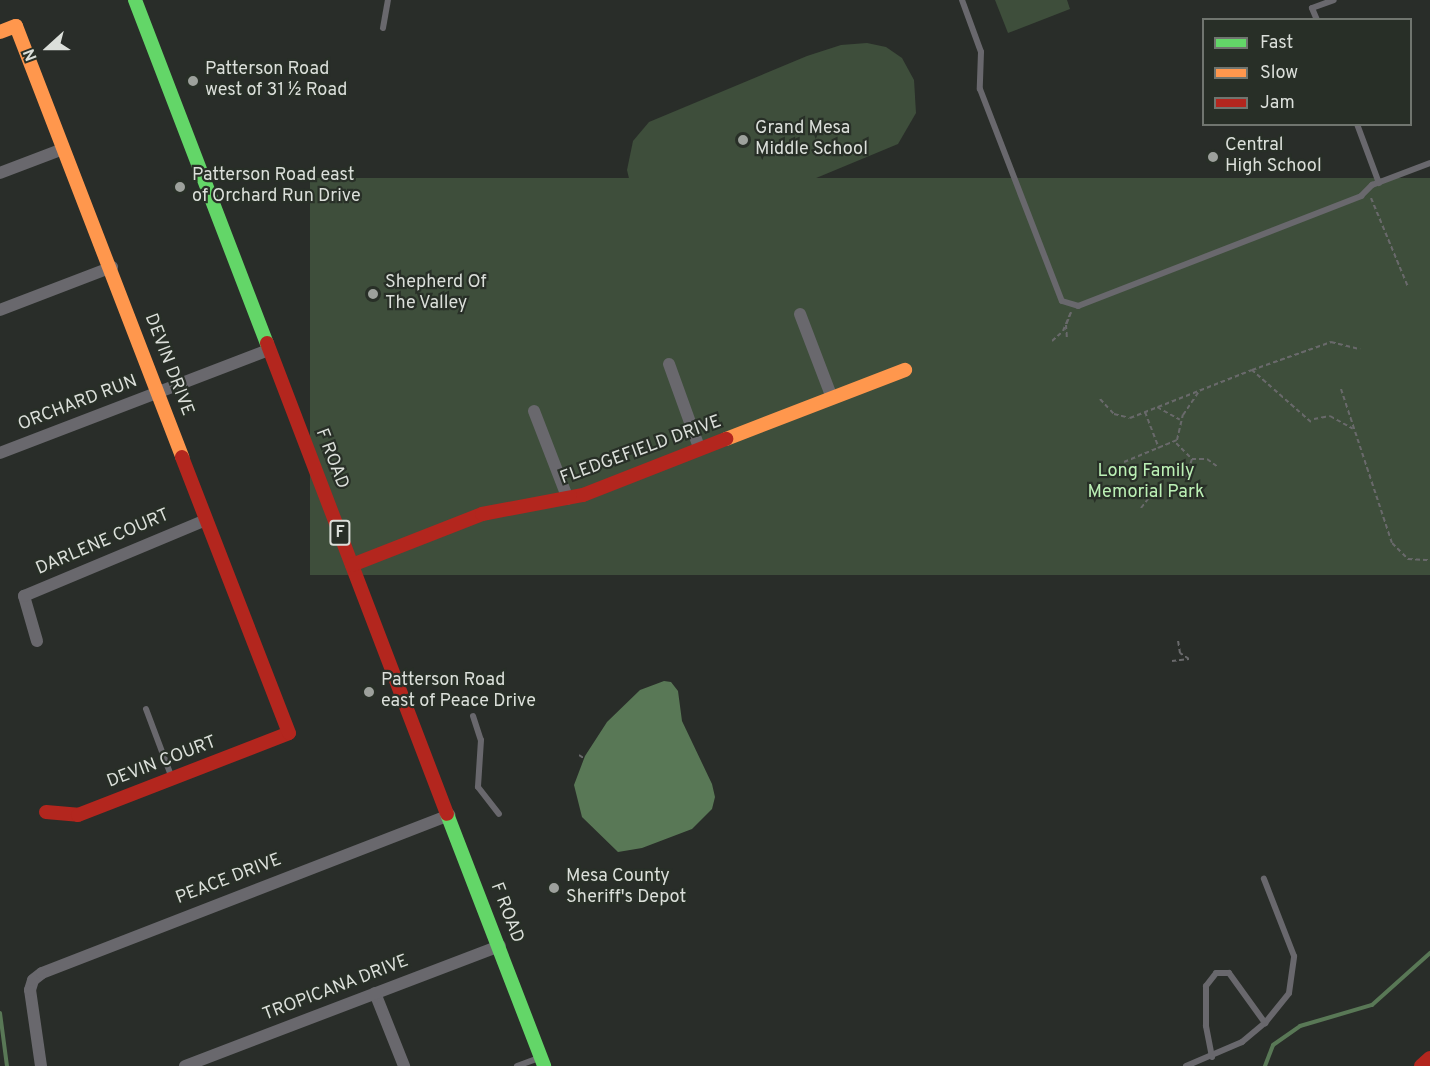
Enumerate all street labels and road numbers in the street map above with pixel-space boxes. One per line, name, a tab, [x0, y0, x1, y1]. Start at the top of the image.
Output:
street label: DEVIN DRIVE	[139, 311, 197, 419]
street label: ORCHARD RUN	[15, 371, 141, 437]
street label: FLEDGEFIELD DRIVE	[557, 412, 725, 490]
street label: F ROAD	[310, 426, 352, 492]
street label: DARLENE COURT	[33, 505, 173, 581]
road number: F	[328, 520, 352, 546]
street label: DEVIN COURT	[104, 732, 220, 794]
street label: PEACE DRIVE	[173, 850, 285, 910]
street label: F ROAD	[485, 880, 527, 946]
street label: TROPICANA DRIVE	[260, 951, 412, 1027]

